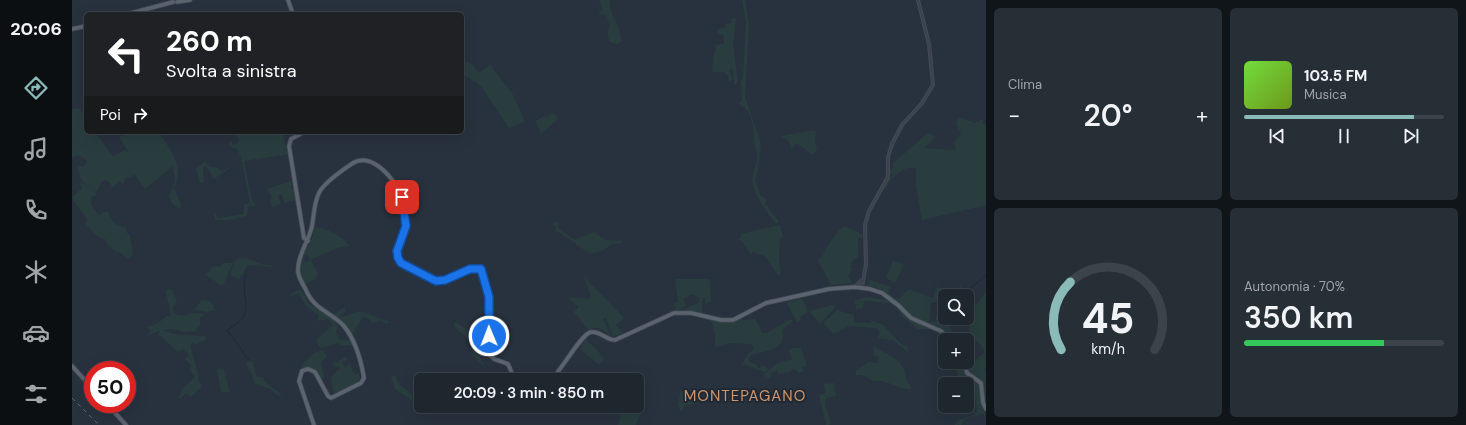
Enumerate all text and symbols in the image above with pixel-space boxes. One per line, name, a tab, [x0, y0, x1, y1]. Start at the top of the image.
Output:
text: 20:06	[10, 17, 62, 41]
text: 260 m	[166, 23, 253, 60]
icon: left	[100, 28, 152, 80]
text: Svolta a sinistra	[166, 59, 297, 83]
text: 103.5 FM	[1304, 66, 1367, 86]
icon: directions	[22, 74, 50, 102]
text: Clima	[1008, 76, 1042, 93]
text: Musica	[1304, 86, 1347, 103]
text: 20°	[1084, 96, 1132, 135]
text: −	[1008, 101, 1020, 130]
text: +	[1196, 101, 1208, 130]
icon: right	[129, 104, 151, 126]
text: Poi	[100, 105, 121, 125]
icon: previous	[1266, 125, 1288, 147]
icon: pause	[1333, 125, 1355, 147]
icon: next	[1400, 125, 1422, 147]
icon: music	[22, 135, 50, 163]
pin	[385, 180, 419, 214]
icon: arrive	[391, 186, 413, 208]
icon: phone	[22, 196, 50, 224]
icon: climate	[22, 258, 50, 286]
text: Autonomia · 70%	[1244, 278, 1345, 295]
map controls	[938, 289, 974, 413]
button: search	[938, 289, 974, 325]
text: 45	[1082, 292, 1134, 346]
text: 350 km	[1244, 298, 1353, 337]
position arrow	[468, 315, 510, 357]
icon: car	[22, 319, 50, 347]
button: +	[938, 333, 974, 369]
text: km/h	[1091, 340, 1125, 358]
speed limit sign: 50	[84, 361, 136, 413]
button: −	[938, 377, 974, 413]
icon: filters	[22, 380, 50, 408]
text: 20:09 · 3 min · 850 m	[454, 383, 604, 403]
district label: MONTEPAGANO	[684, 386, 806, 406]

